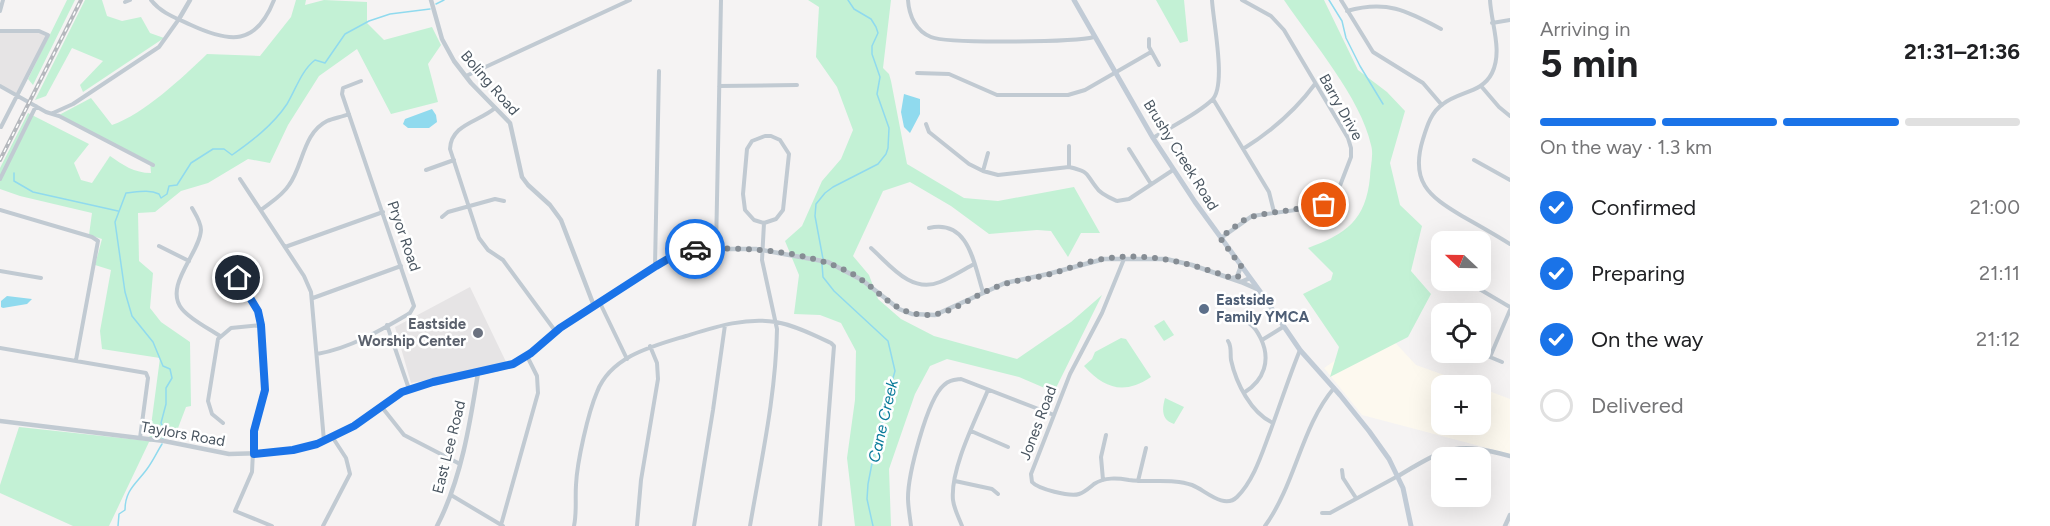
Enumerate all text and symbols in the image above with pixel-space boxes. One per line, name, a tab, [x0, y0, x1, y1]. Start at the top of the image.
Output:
text: Arriving in	[1540, 17, 1630, 41]
text: 21:31–21:36	[1904, 38, 2020, 65]
text: 5 min	[1540, 40, 1638, 87]
street label: Boling Road	[457, 47, 523, 119]
street label: Barry Drive	[1315, 71, 1367, 143]
street label: Brushy Creek Road	[1140, 96, 1222, 214]
text: On the way · 1.3 km	[1540, 135, 1712, 159]
pin	[1298, 179, 1349, 230]
icon: bag	[1307, 188, 1340, 221]
icon: check	[1540, 191, 1573, 224]
text: Confirmed	[1591, 194, 1696, 221]
text: 21:00	[1970, 195, 2020, 219]
street label: Pryor Road	[384, 198, 424, 274]
courier	[665, 219, 725, 279]
north arrow	[1431, 231, 1491, 291]
map controls	[1431, 231, 1491, 507]
icon: car	[679, 233, 712, 266]
pin	[212, 252, 263, 303]
icon: check	[1540, 257, 1573, 290]
text: Preparing	[1591, 260, 1685, 287]
icon: home	[221, 261, 254, 294]
text: 21:11	[1979, 261, 2020, 285]
place label: Eastside Family YMCA	[1216, 291, 1310, 326]
marker: Eastside Family YMCA	[1197, 302, 1211, 316]
button: locate	[1431, 303, 1491, 363]
place label: Eastside Worship Center	[358, 315, 467, 350]
icon: check	[1540, 323, 1573, 356]
marker: Eastside Worship Center	[471, 326, 485, 340]
text: On the way	[1591, 326, 1703, 353]
text: 21:12	[1976, 327, 2020, 351]
button: +	[1431, 375, 1491, 435]
water label: Cane Creek	[864, 376, 902, 464]
street label: Jones Road	[1016, 383, 1060, 463]
text: Delivered	[1591, 392, 1684, 419]
street label: East Lee Road	[429, 399, 469, 495]
street label: Taylors Road	[140, 418, 226, 450]
button: −	[1431, 447, 1491, 507]

